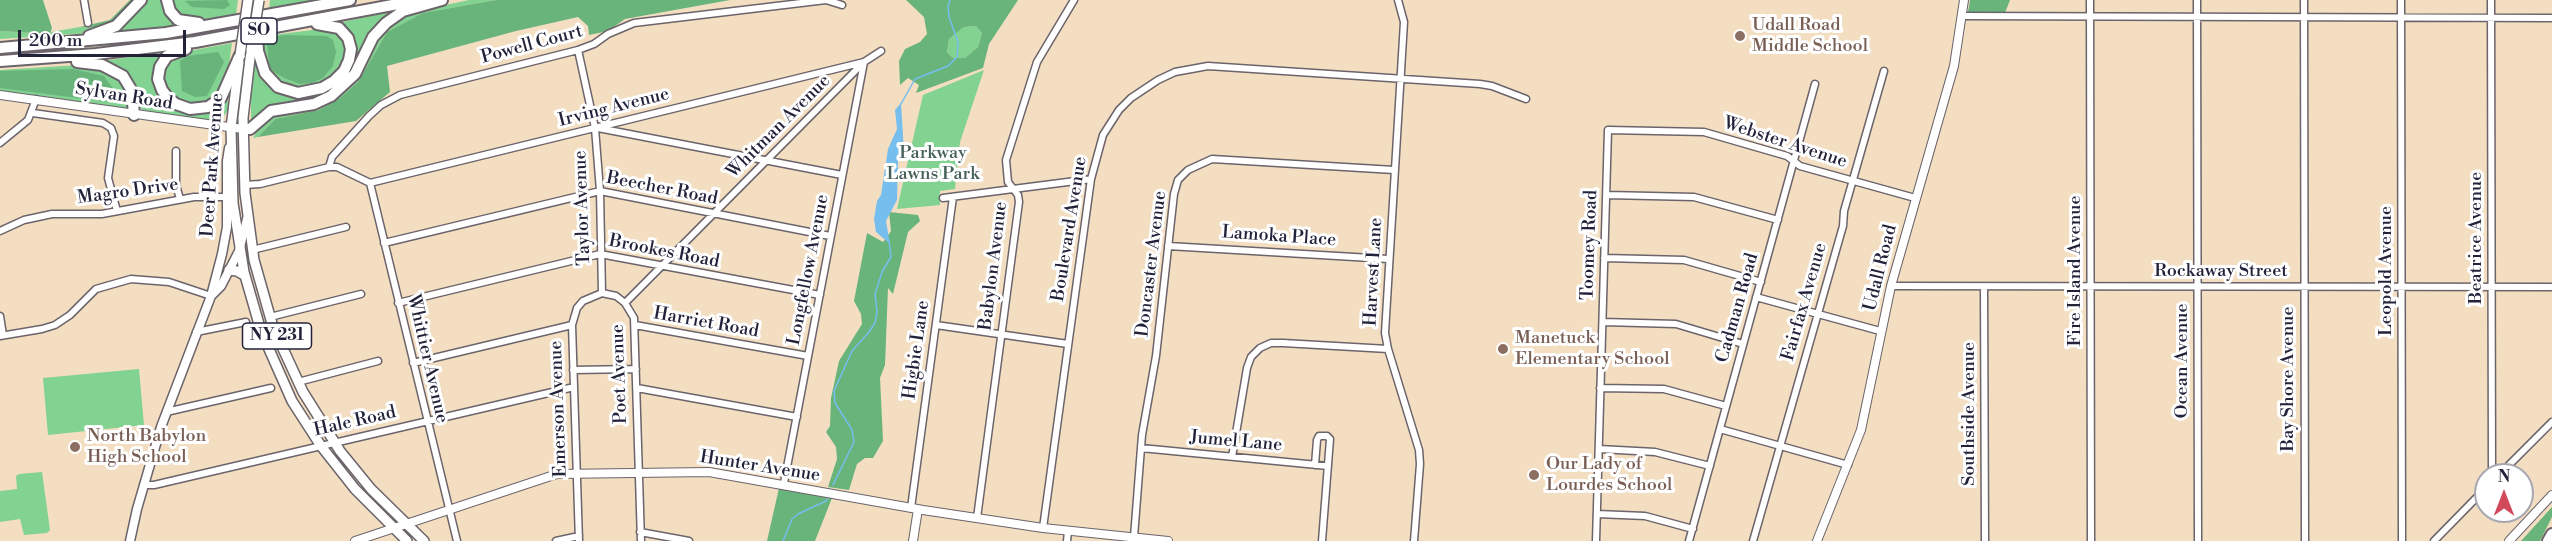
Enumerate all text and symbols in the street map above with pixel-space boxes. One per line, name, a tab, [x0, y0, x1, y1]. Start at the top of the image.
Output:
place label: Udall Road Middle School	[1752, 15, 1868, 57]
scale bar	[21, 18, 189, 56]
road number: SO	[241, 18, 277, 44]
street label: Powell Court	[479, 21, 585, 69]
text: 200 m	[29, 29, 83, 52]
marker: Udall Road Middle School	[1733, 29, 1747, 43]
street label: Whitman Avenue	[723, 71, 835, 183]
street label: Sylvan Road	[74, 79, 174, 115]
street label: Irving Avenue	[556, 84, 672, 132]
street label: Deer Park Avenue	[197, 92, 229, 238]
street label: Webster Avenue	[1720, 113, 1850, 173]
park label: Parkway Lawns Park	[886, 143, 980, 186]
street label: Taylor Avenue	[570, 150, 596, 266]
street label: Boulevard Avenue	[1048, 155, 1092, 303]
street label: Beecher Road	[605, 168, 719, 210]
street label: Beatrice Avenue	[2466, 172, 2488, 304]
street label: Magro Drive	[76, 174, 180, 210]
street label: Doncaster Avenue	[1132, 190, 1172, 338]
street label: Toomey Road	[1577, 190, 1603, 300]
street label: Longfellow Avenue	[784, 193, 834, 347]
street label: Fire Island Avenue	[2065, 195, 2087, 347]
street label: Babylon Avenue	[975, 200, 1013, 332]
street label: Leopold Avenue	[2376, 206, 2398, 336]
street label: Harvest Lane	[1360, 217, 1388, 327]
street label: Lamoka Place	[1221, 222, 1337, 252]
street label: Udall Road	[1860, 222, 1902, 314]
street label: Brookes Road	[607, 231, 721, 273]
street label: Fairfax Avenue	[1778, 241, 1832, 363]
street label: Cadman Road	[1712, 251, 1764, 365]
street label: Rockaway Street	[2154, 261, 2288, 283]
street label: Whittier Avenue	[402, 293, 452, 425]
street label: Higbie Lane	[899, 299, 935, 401]
street label: Harriet Road	[652, 303, 760, 343]
street label: Ocean Avenue	[2172, 303, 2194, 419]
street label: Bay Shore Avenue	[2278, 306, 2300, 452]
road number: NY 231	[242, 323, 312, 349]
street label: Poet Avenue	[607, 324, 633, 424]
place label: Manetuck Elementary School	[1515, 328, 1670, 370]
street label: Emerson Avenue	[546, 340, 572, 478]
marker: Manetuck Elementary School	[1496, 342, 1510, 356]
street label: Southside Avenue	[1959, 342, 1981, 486]
street label: Hale Road	[312, 402, 398, 442]
place label: North Babylon High School	[87, 426, 206, 468]
street label: Jumel Lane	[1189, 427, 1283, 457]
marker: North Babylon High School	[68, 440, 82, 454]
street label: Hunter Avenue	[698, 447, 822, 487]
place label: Our Lady of Lourdes School	[1546, 454, 1672, 496]
north arrow	[2474, 463, 2534, 523]
text: N	[2498, 467, 2510, 487]
marker: Our Lady of Lourdes School	[1527, 468, 1541, 482]

